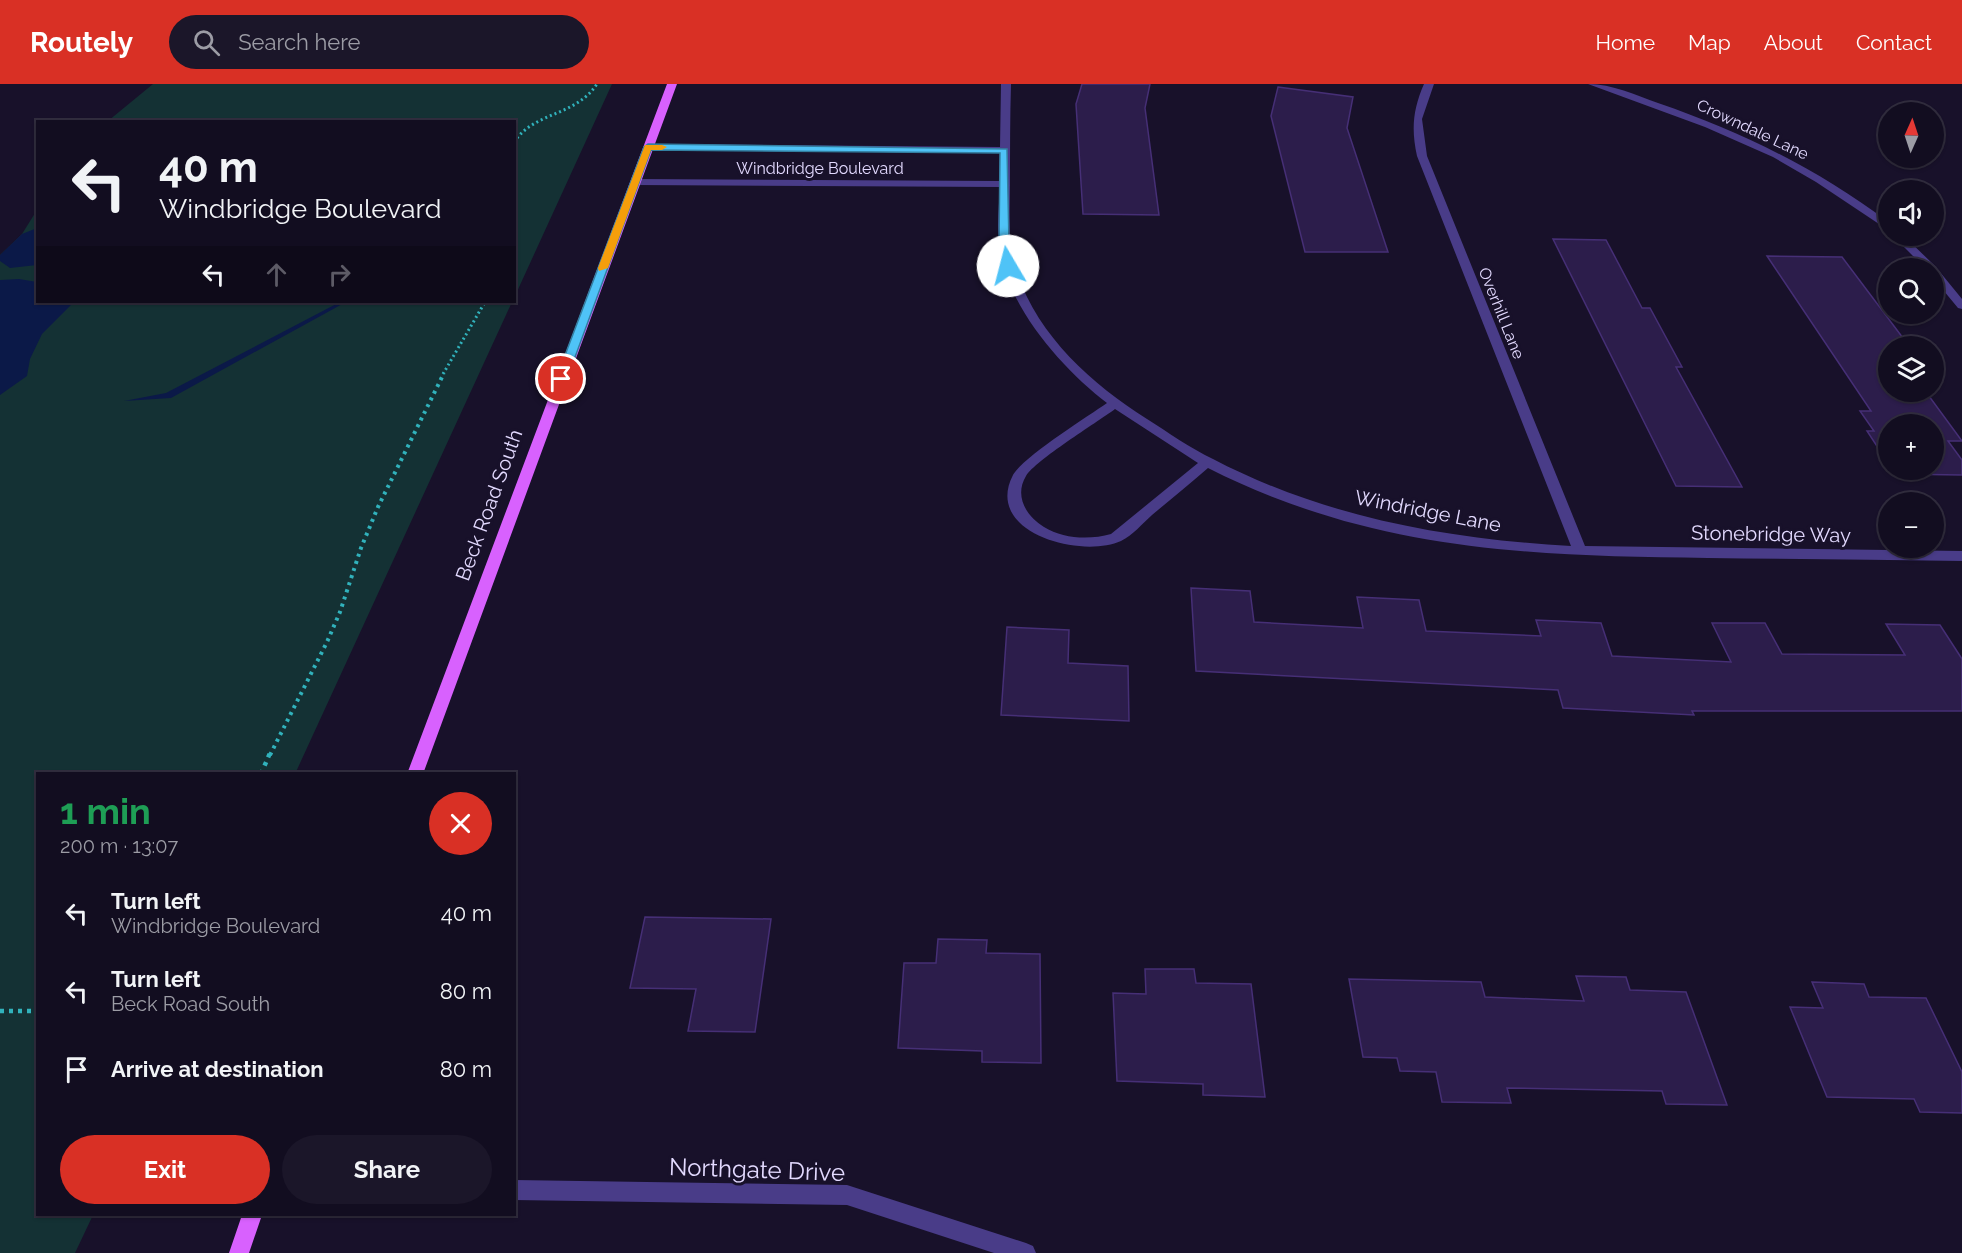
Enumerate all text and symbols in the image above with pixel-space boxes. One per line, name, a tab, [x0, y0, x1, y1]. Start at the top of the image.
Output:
search box	[169, 15, 589, 69]
text: Routely	[30, 26, 133, 59]
icon: search	[190, 26, 223, 59]
text: Search here	[238, 29, 360, 55]
text: Home	[1596, 30, 1655, 55]
text: Map	[1688, 30, 1731, 55]
text: About	[1764, 30, 1823, 55]
text: Contact	[1856, 30, 1932, 55]
street label: Crowndale Lane	[1694, 95, 1812, 164]
north arrow	[1878, 102, 1944, 168]
map controls	[1878, 102, 1944, 558]
text: 40 m	[159, 143, 258, 192]
icon: left	[60, 144, 138, 222]
street label: Windbridge Boulevard	[736, 159, 904, 178]
button: sound	[1878, 180, 1944, 246]
text: Windbridge Boulevard	[159, 193, 441, 224]
position arrow	[976, 234, 1040, 298]
icon: left	[197, 258, 230, 291]
icon: ahead	[260, 258, 293, 291]
icon: right	[323, 258, 356, 291]
button: search	[1878, 258, 1944, 324]
street label: Overhill Lane	[1475, 265, 1529, 362]
button: layers	[1878, 336, 1944, 402]
pin	[535, 353, 586, 404]
icon: arrive	[544, 362, 577, 395]
button: +	[1878, 414, 1944, 480]
street label: Beck Road South	[451, 426, 527, 584]
street label: Windridge Lane	[1353, 485, 1503, 537]
button: −	[1878, 492, 1944, 558]
street label: Stonebridge Way	[1691, 521, 1851, 547]
text: 1 min	[60, 790, 151, 832]
button: close	[429, 792, 492, 855]
text: 200 m · 13:07	[60, 834, 178, 858]
text: Turn left	[111, 888, 201, 914]
icon: left	[60, 897, 93, 930]
text: 40 m	[441, 900, 492, 926]
text: Windbridge Boulevard	[111, 914, 320, 938]
text: Turn left	[111, 966, 201, 992]
icon: left	[60, 975, 93, 1008]
text: 80 m	[440, 978, 492, 1004]
text: Beck Road South	[111, 992, 270, 1016]
icon: arrive	[60, 1053, 93, 1086]
text: Arrive at destination	[111, 1056, 324, 1082]
text: 80 m	[440, 1056, 492, 1082]
button: Exit	[60, 1135, 270, 1204]
button: Share	[282, 1135, 492, 1204]
street label: Northgate Drive	[668, 1152, 846, 1187]

